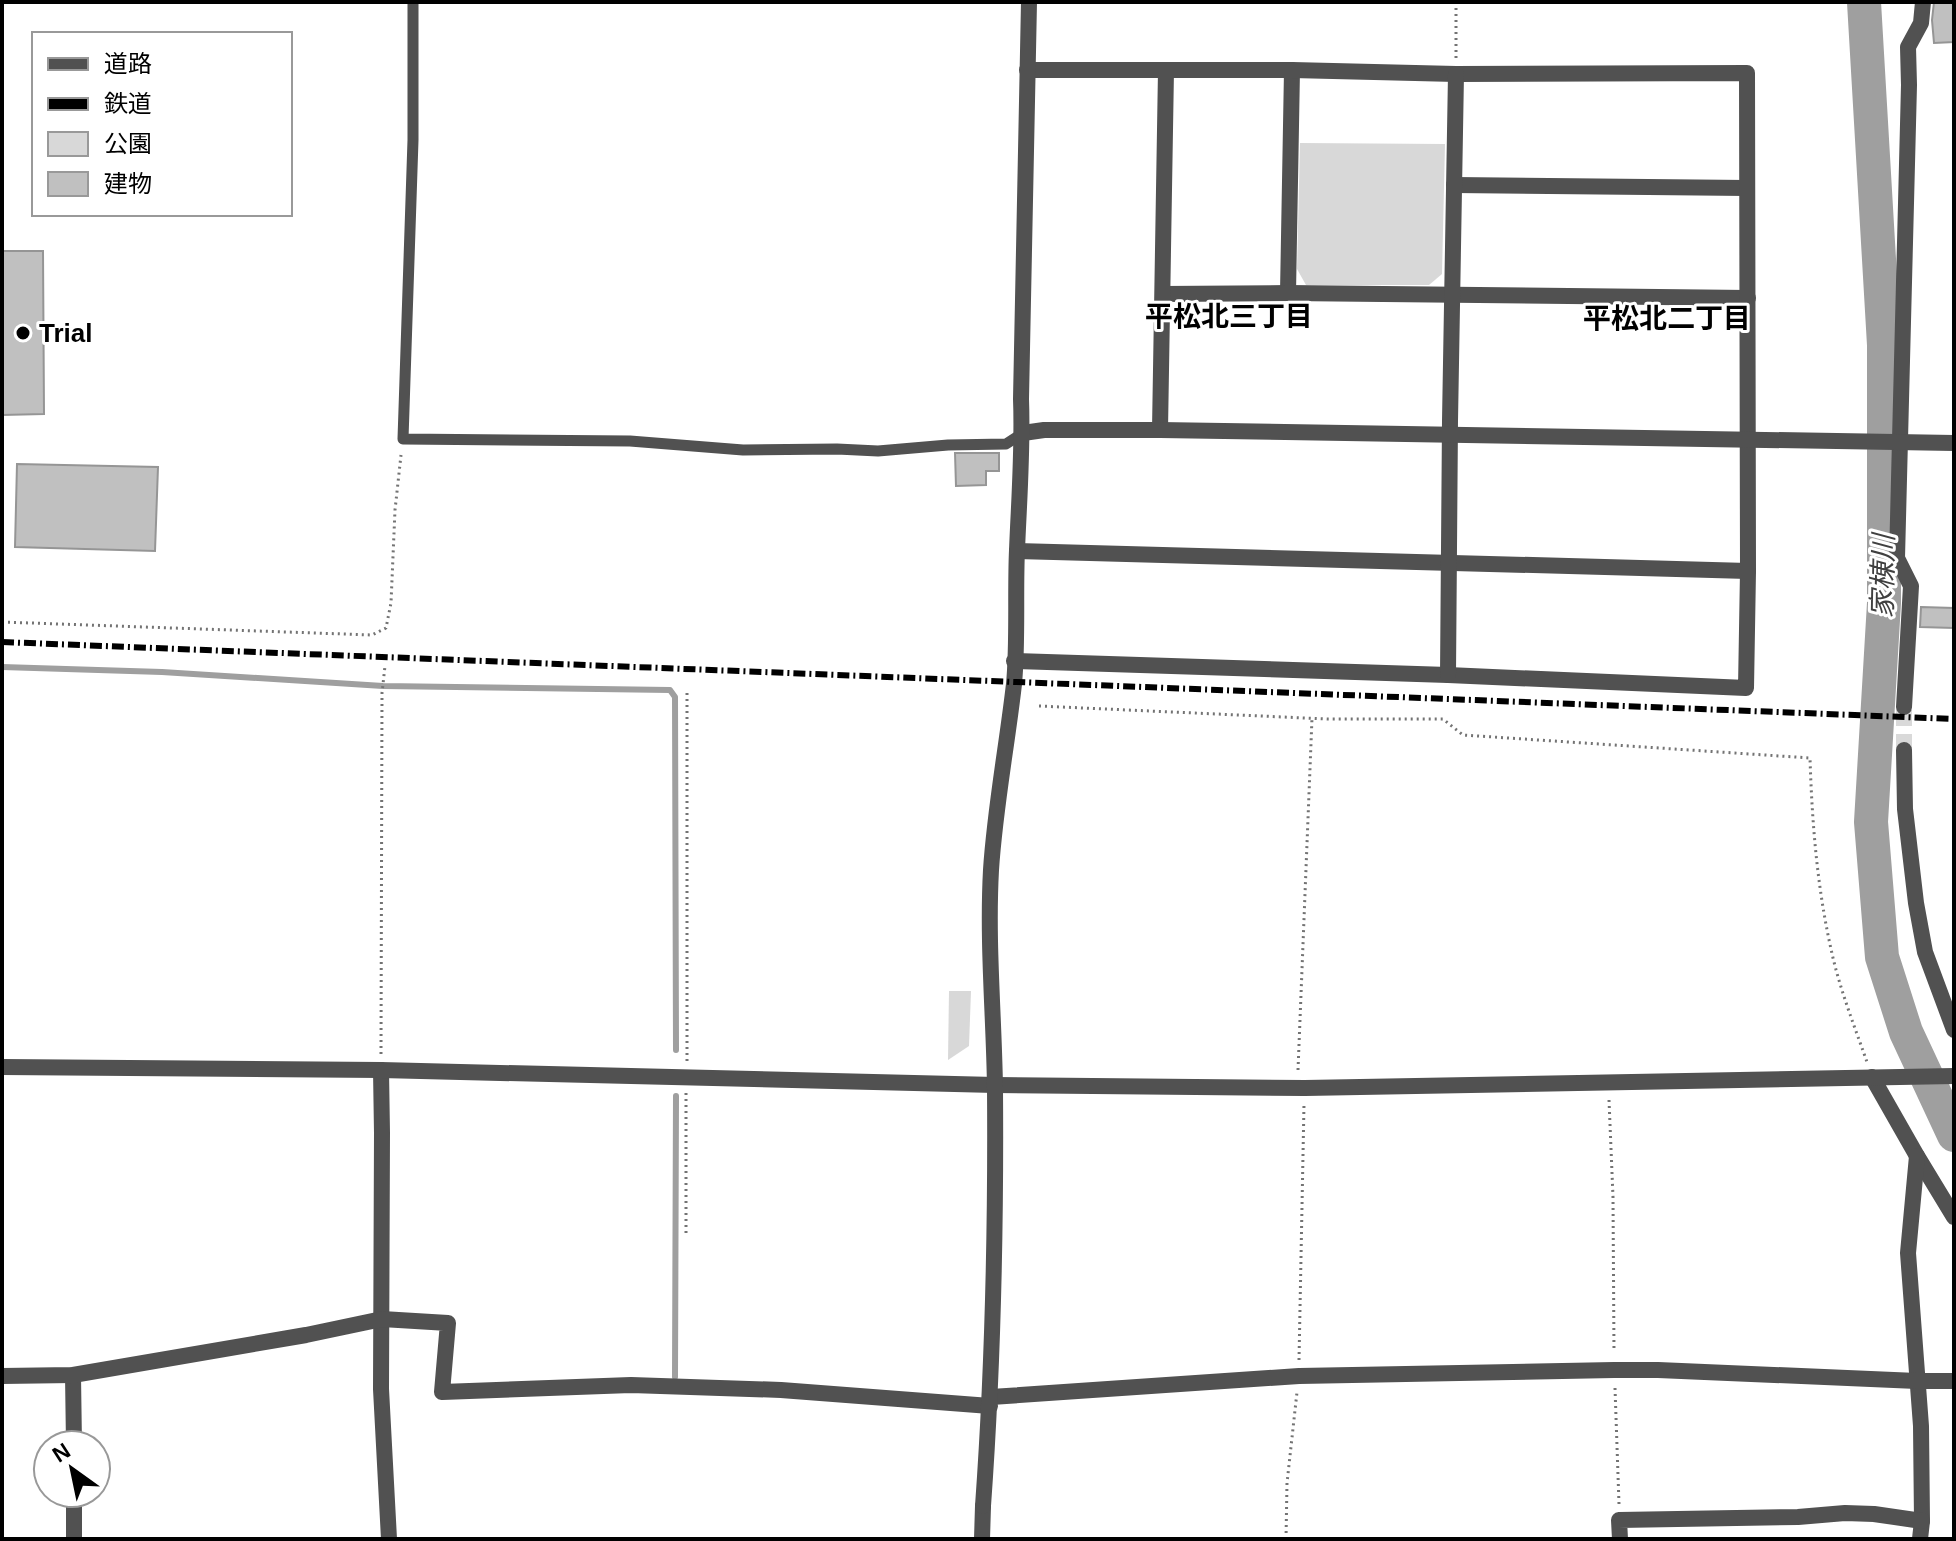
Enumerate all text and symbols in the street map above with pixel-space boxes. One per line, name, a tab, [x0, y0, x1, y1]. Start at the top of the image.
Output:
legend	[32, 32, 292, 216]
text: 道路	[104, 50, 152, 77]
text: 鉄道	[104, 90, 152, 117]
text: 公園	[104, 130, 152, 157]
text: 建物	[104, 170, 152, 197]
district label: 平松北三丁目	[1145, 301, 1313, 332]
district label: 平松北二丁目	[1583, 303, 1751, 334]
place label: Trial	[39, 318, 92, 348]
marker: Trial	[14, 324, 32, 342]
water label: 家棟川	[1867, 531, 1899, 618]
north arrow	[32, 1429, 112, 1509]
text: N	[48, 1438, 75, 1467]

